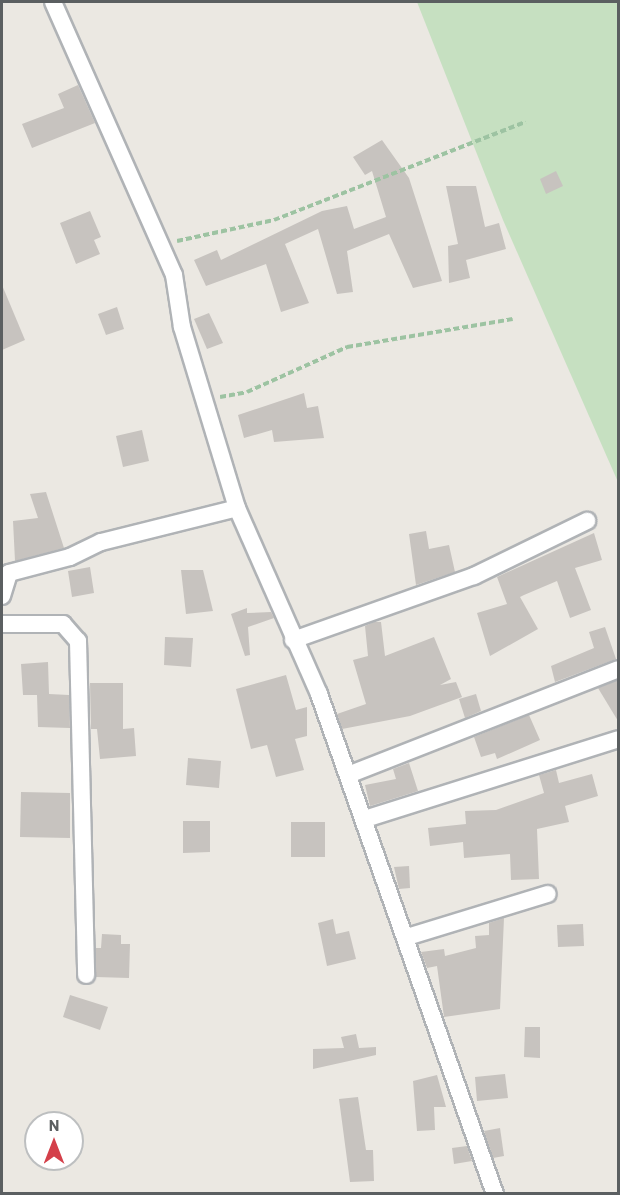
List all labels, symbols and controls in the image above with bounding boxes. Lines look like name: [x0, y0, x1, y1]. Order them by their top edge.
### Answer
north arrow: [24, 1111, 84, 1171]
text: N: [49, 1115, 59, 1134]

